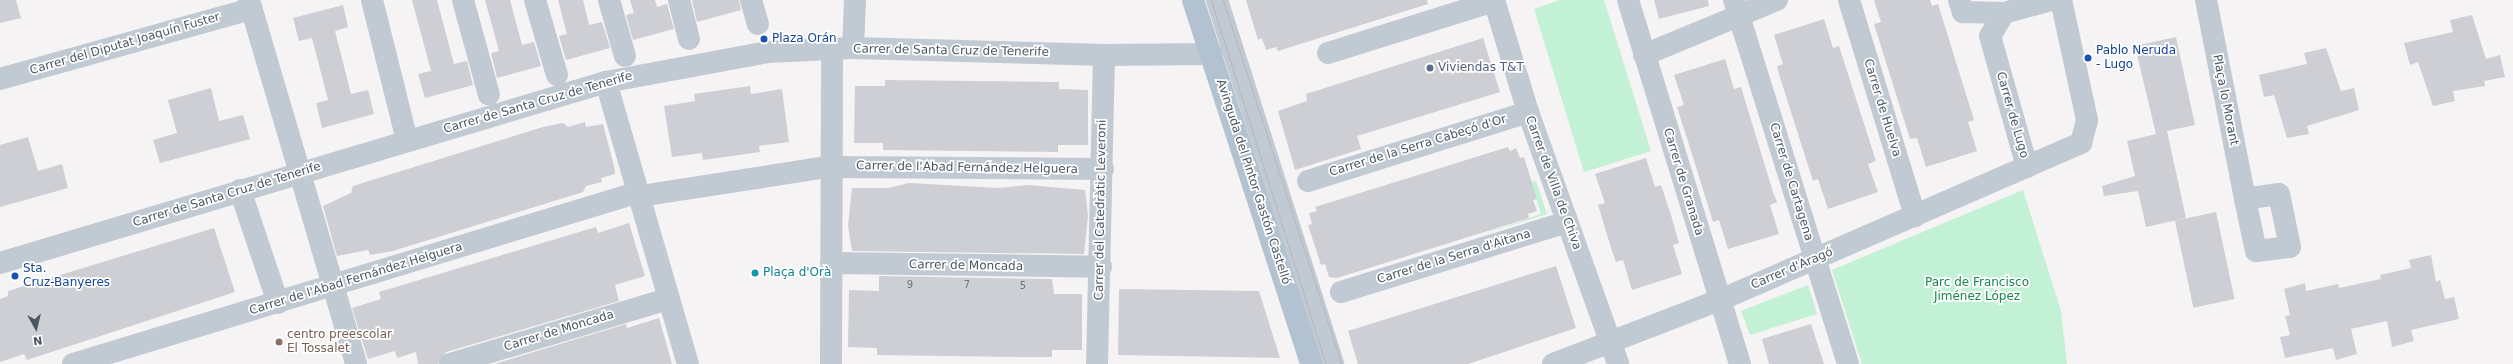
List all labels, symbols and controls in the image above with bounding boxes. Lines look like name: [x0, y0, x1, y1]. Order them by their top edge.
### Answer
street label: Carrer del Diputat Joaquín Fuster: [28, 10, 222, 78]
place label: Plaza Orán: [772, 32, 837, 46]
marker: Plaza Orán: [759, 34, 769, 44]
street label: Carrer de Santa Cruz de Tenerife: [853, 42, 1049, 60]
place label: Pablo Neruda - Lugo: [2096, 44, 2176, 72]
marker: Pablo Neruda - Lugo: [2083, 53, 2093, 63]
street label: Plaça lo Morant: [2209, 53, 2241, 147]
street label: Carrer de Huelva: [1860, 57, 1904, 159]
place label: Viviendas T&T: [1438, 61, 1524, 75]
marker: Viviendas T&T: [1425, 63, 1435, 73]
street label: Carrer de Santa Cruz de Tenerife: [442, 69, 634, 137]
street label: Carrer de Lugo: [1993, 70, 2031, 160]
street label: Avinguda del Pintor Gastón Castelló: [1213, 78, 1293, 286]
street label: Carrer de la Serra Cabeçó d'Or: [1328, 112, 1508, 180]
street label: Carrer de Villa de Chiva: [1522, 114, 1584, 252]
street label: Carrer del Catedràtic Leveroni: [1092, 119, 1110, 301]
street label: Carrer de Cartagena: [1766, 121, 1816, 243]
street label: Carrer de Granada: [1660, 127, 1706, 237]
street label: Carrer de Santa Cruz de Tenerife: [131, 159, 323, 231]
street label: Carrer de l'Abad Fernández Helguera: [856, 159, 1078, 177]
street label: Carrer de la Serra d'Aitana: [1375, 227, 1533, 287]
street label: Carrer de l'Abad Fernández Helguera: [248, 240, 464, 318]
street label: Carrer d'Aragó: [1749, 245, 1835, 293]
street label: Carrer de Moncada: [909, 258, 1023, 274]
place label: Sta. Cruz-Banyeres: [23, 262, 110, 290]
place label: Plaça d'Orà: [763, 266, 831, 280]
marker: Plaça d'Orà: [750, 268, 760, 278]
marker: Sta. Cruz-Banyeres: [10, 271, 20, 281]
park label: Parc de Francisco Jiménez López: [1925, 276, 2029, 304]
house number: 9: [907, 279, 913, 291]
house number: 7: [964, 279, 970, 291]
house number: 5: [1020, 280, 1026, 292]
street label: Carrer de Moncada: [502, 307, 616, 355]
north arrow: [16, 308, 56, 348]
place label: centro preescolar El Tossalet: [287, 328, 392, 356]
text: N: [32, 333, 43, 347]
marker: centro preescolar El Tossalet: [274, 337, 284, 347]

